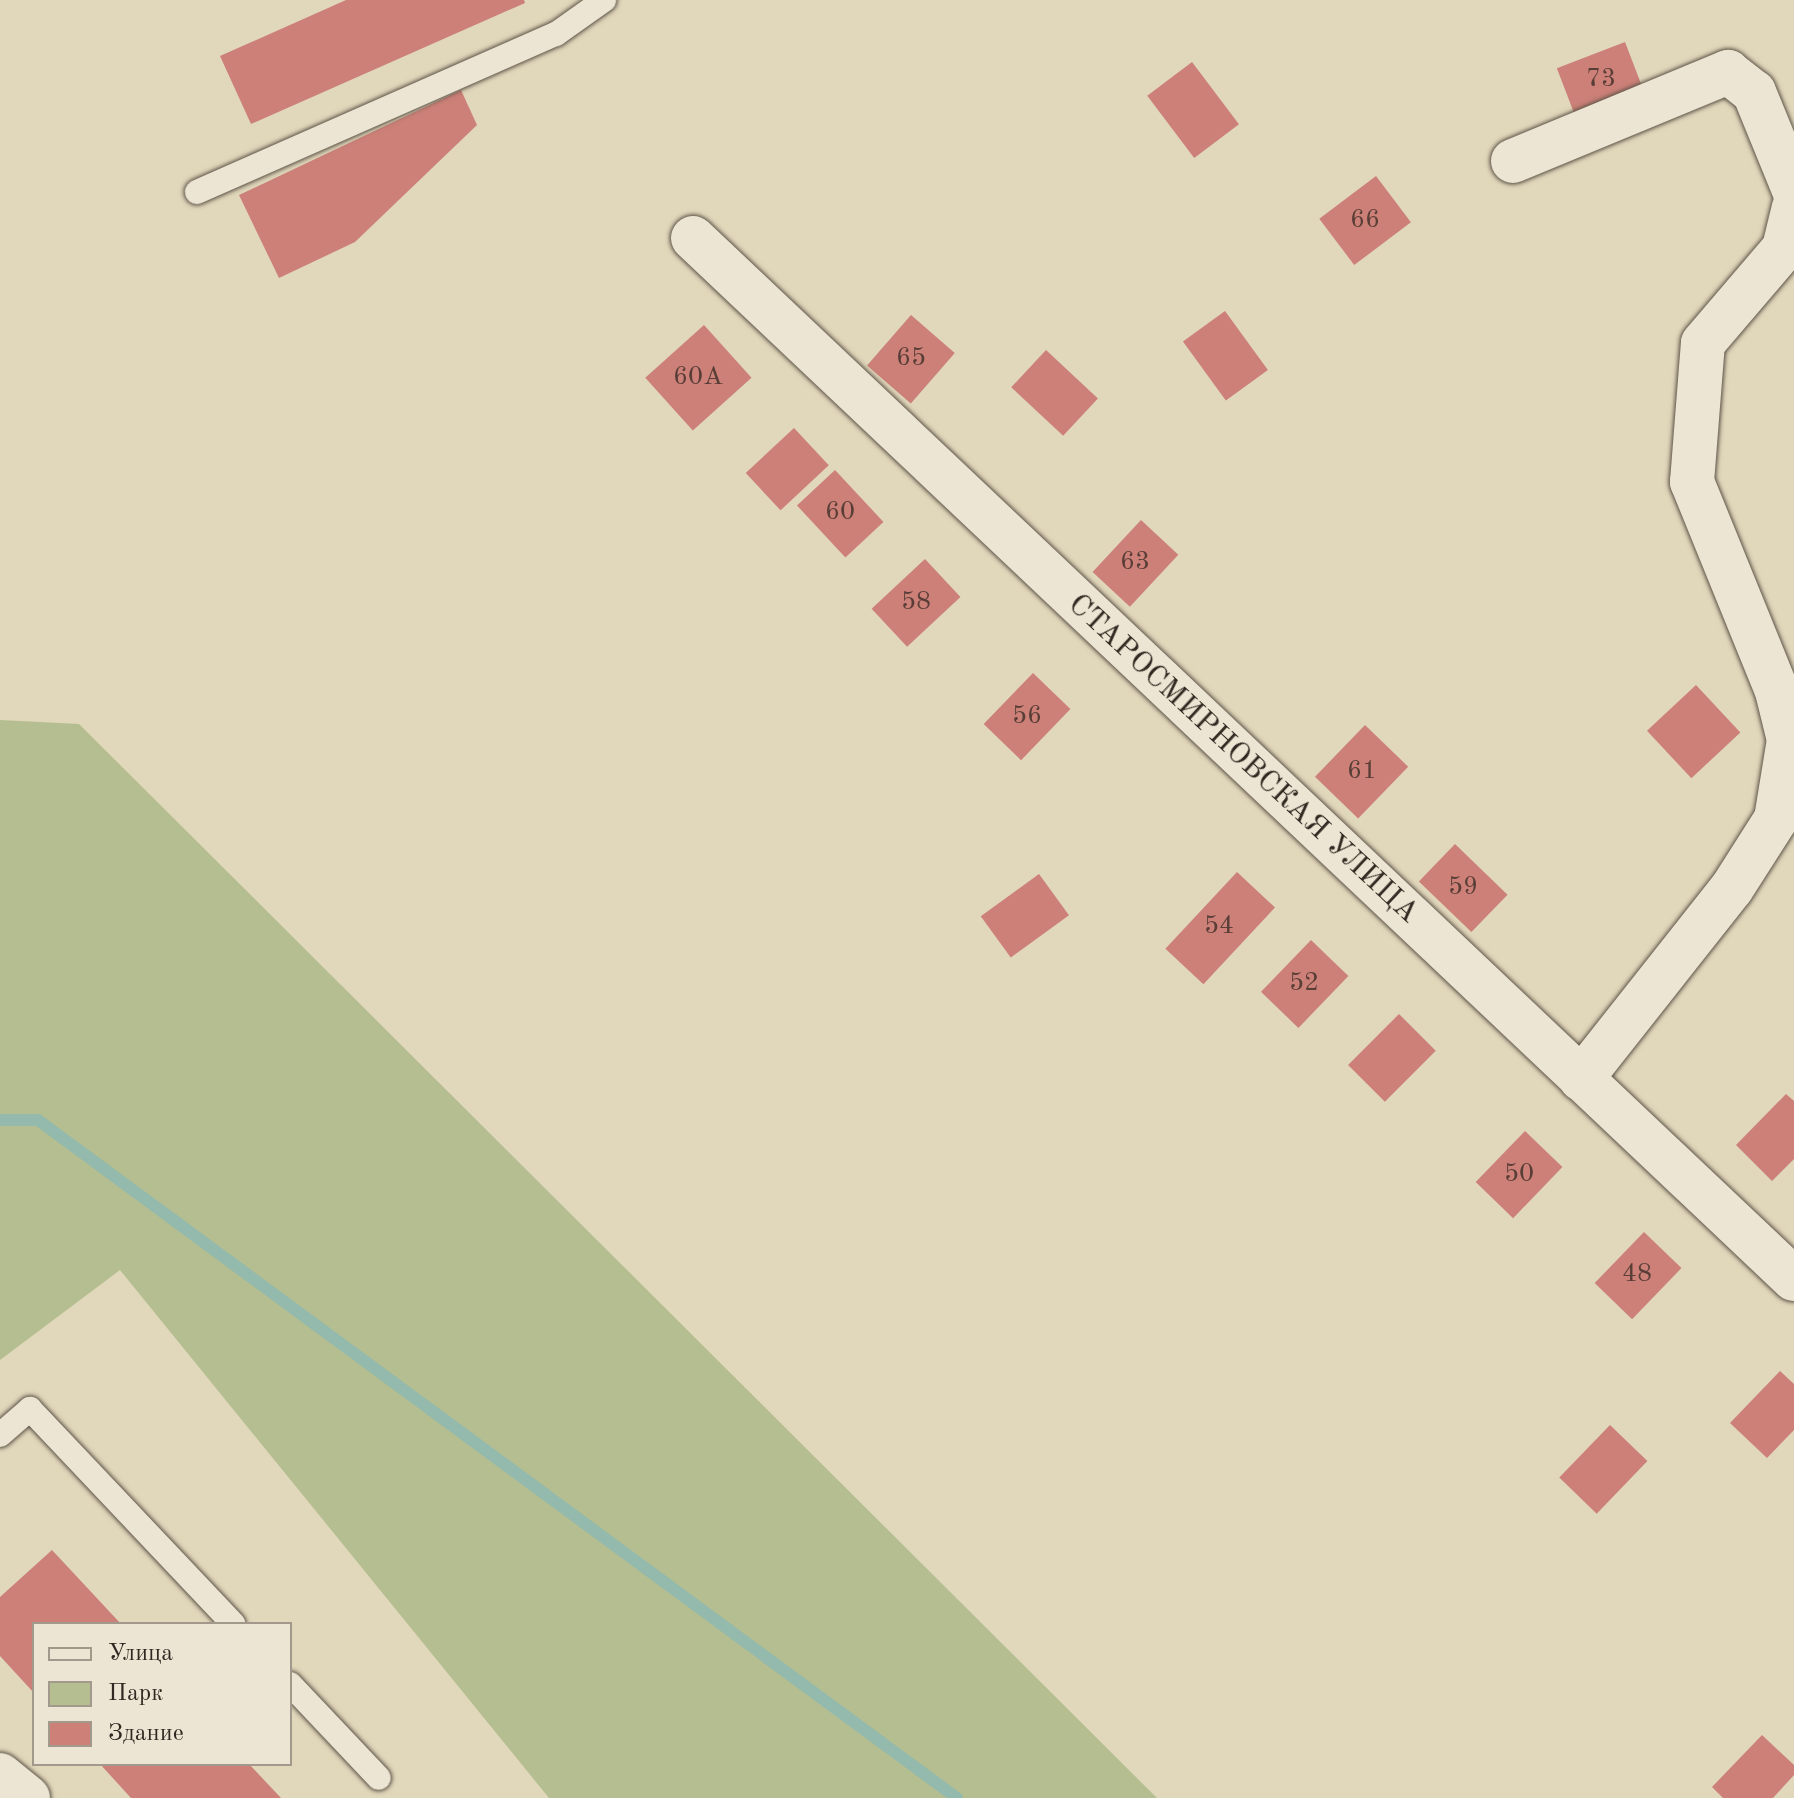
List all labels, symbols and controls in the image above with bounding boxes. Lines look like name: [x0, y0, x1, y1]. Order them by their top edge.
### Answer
house number: 73: [1586, 64, 1616, 96]
house number: 66: [1350, 205, 1380, 237]
house number: 65: [896, 343, 926, 375]
house number: 60А: [673, 362, 723, 394]
house number: 60: [825, 497, 855, 529]
house number: 63: [1120, 547, 1150, 579]
house number: 58: [901, 587, 931, 619]
street label: СТАРОСМИРНОВСКАЯ УЛИЦА: [1060, 587, 1426, 931]
house number: 56: [1012, 701, 1042, 733]
house number: 61: [1347, 756, 1377, 788]
house number: 59: [1448, 872, 1478, 904]
house number: 54: [1204, 911, 1234, 943]
house number: 52: [1289, 968, 1319, 1000]
house number: 50: [1504, 1159, 1534, 1191]
house number: 48: [1622, 1259, 1652, 1291]
legend: [32, 1622, 292, 1766]
text: Улица: [108, 1642, 173, 1666]
text: Парк: [108, 1682, 163, 1706]
text: Здание: [108, 1722, 184, 1746]

